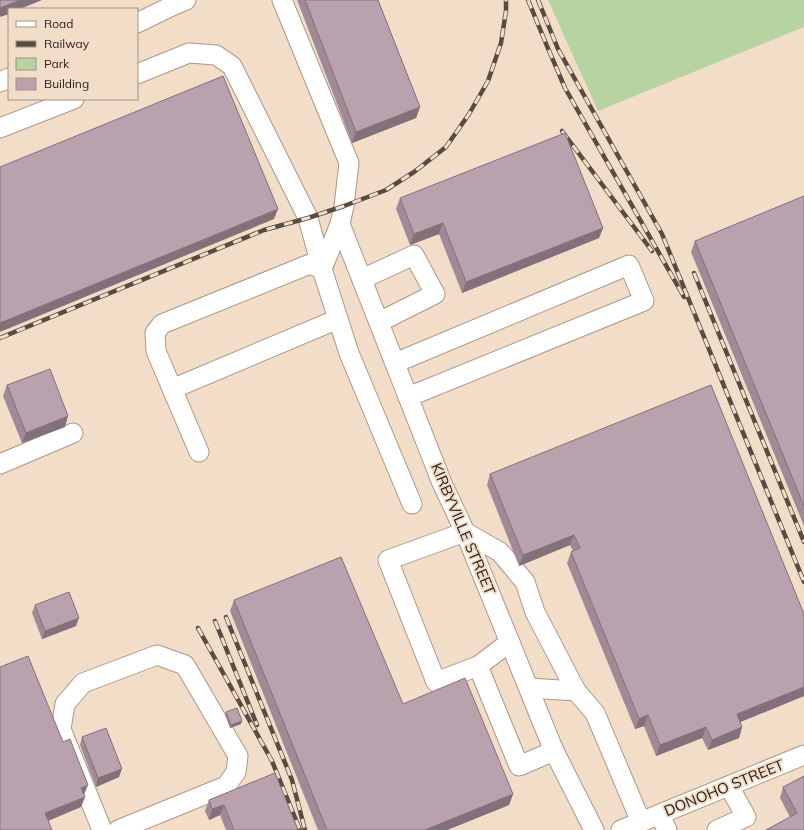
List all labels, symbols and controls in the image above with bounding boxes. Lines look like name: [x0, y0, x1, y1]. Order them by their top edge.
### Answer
legend: [8, 8, 138, 100]
text: Road: [44, 16, 73, 31]
text: Railway: [44, 36, 90, 51]
text: Park: [44, 56, 70, 71]
text: Building: [44, 76, 89, 91]
street label: KIRBYVILLE STREET: [427, 460, 500, 598]
street label: DONOHO STREET: [661, 755, 787, 820]

